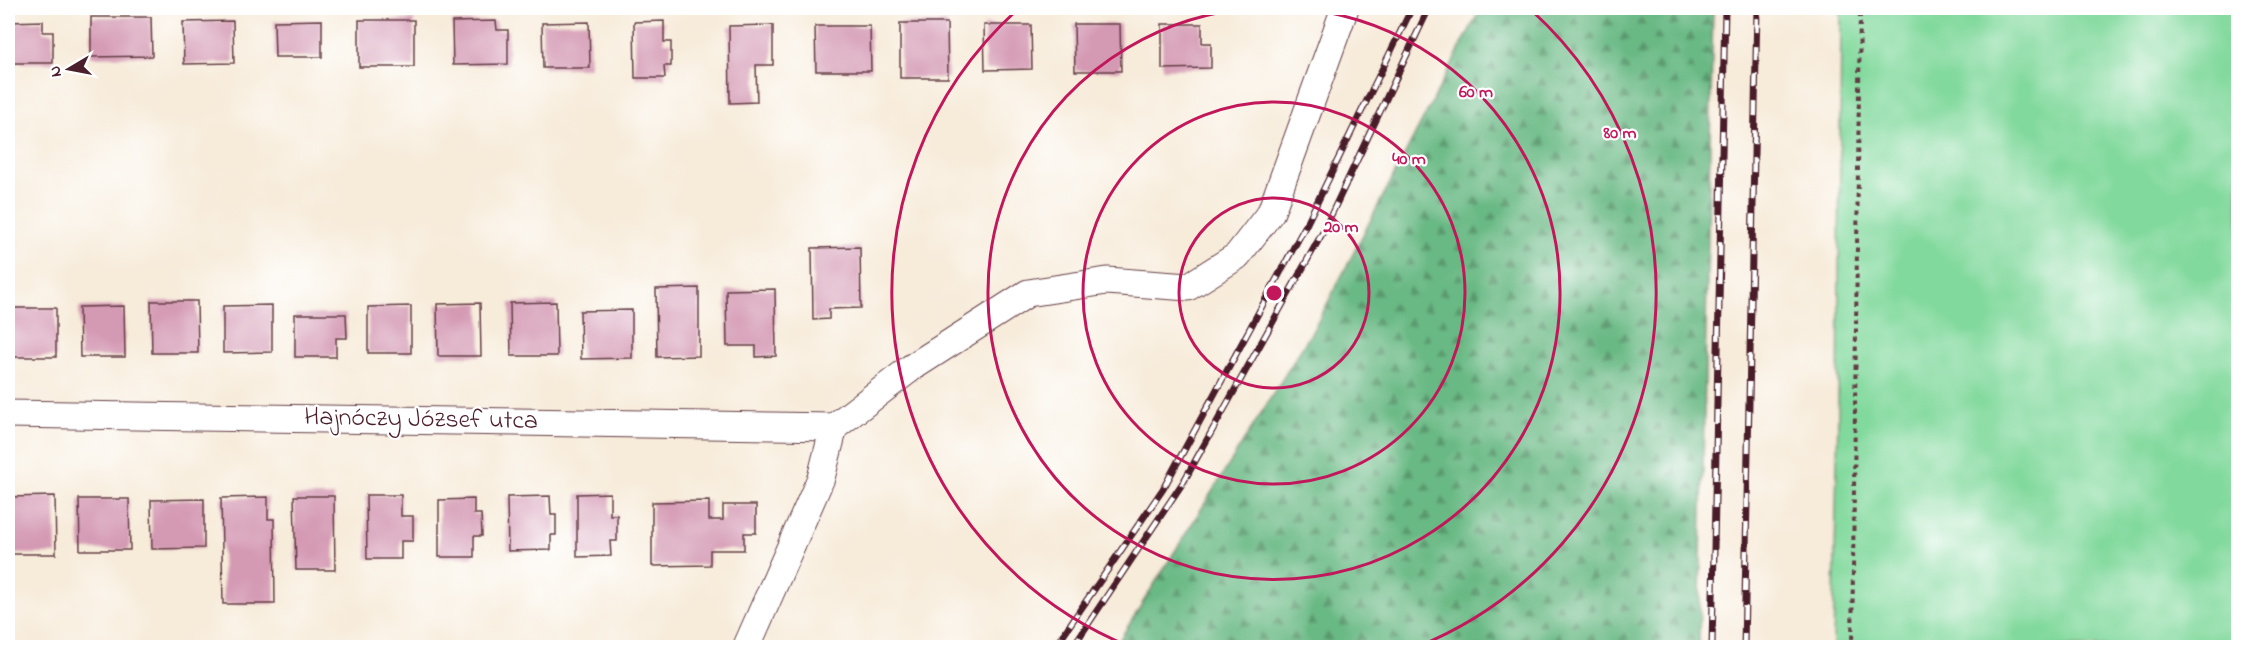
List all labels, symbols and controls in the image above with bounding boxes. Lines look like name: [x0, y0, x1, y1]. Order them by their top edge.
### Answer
north arrow: [39, 39, 99, 99]
text: N: [43, 64, 69, 79]
text: 60 m: [1459, 80, 1493, 106]
text: 80 m: [1603, 121, 1637, 147]
text: 40 m: [1392, 147, 1426, 173]
text: 20 m: [1322, 215, 1359, 241]
centre of rings: [1264, 283, 1284, 303]
street label: Hajnóczy József utca: [304, 399, 538, 441]

